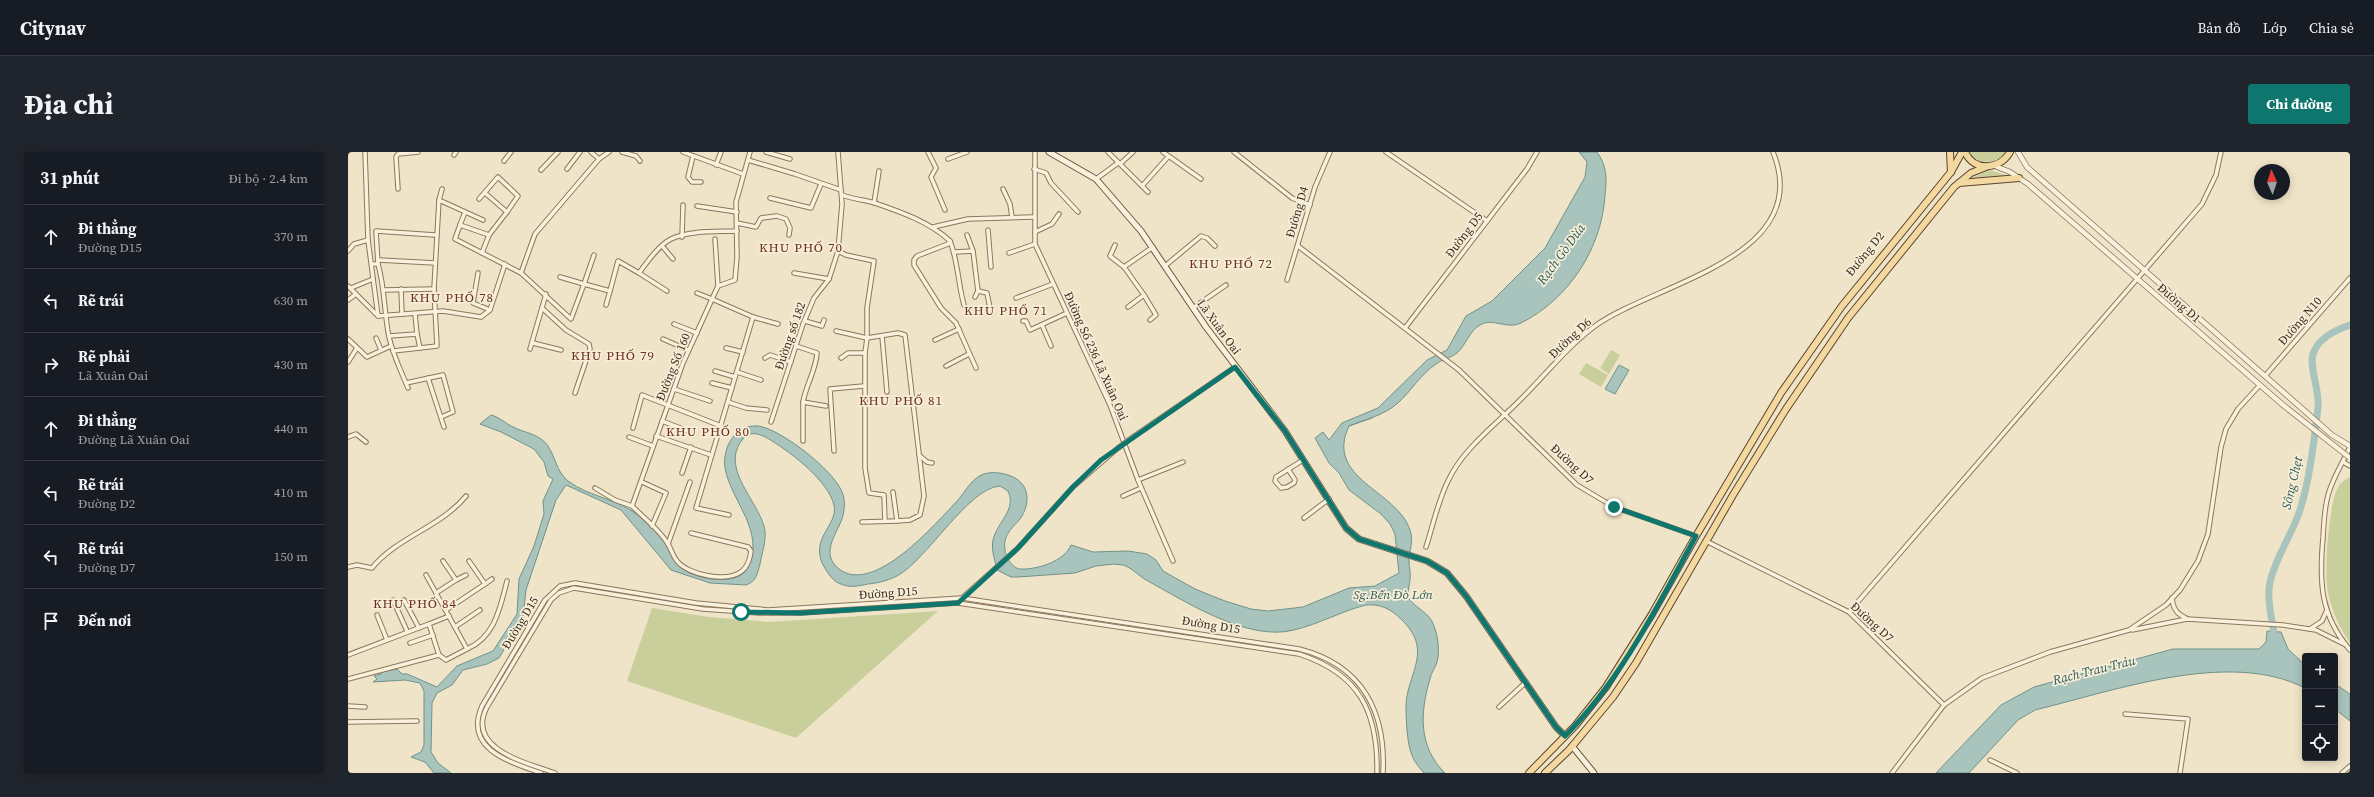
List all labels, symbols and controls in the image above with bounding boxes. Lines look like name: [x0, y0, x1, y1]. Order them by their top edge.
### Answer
text: Citynav: [20, 15, 86, 41]
text: Bản đồ: [2198, 18, 2241, 38]
text: Lớp: [2263, 18, 2287, 38]
text: Chia sẻ: [2309, 18, 2354, 38]
button: Chỉ đường: [2248, 84, 2350, 124]
text: Địa chỉ: [24, 85, 113, 123]
north arrow: [2254, 164, 2290, 200]
text: 31 phút: [40, 166, 99, 190]
text: Đi bộ · 2.4 km: [229, 170, 308, 187]
street label: Đường D4: [1282, 184, 1312, 240]
street label: Đường D5: [1442, 209, 1486, 261]
text: Đi thẳng: [78, 218, 136, 239]
water label: Rạch Gò Dừa: [1532, 220, 1589, 289]
icon: ahead: [40, 226, 62, 248]
text: 370 m: [274, 228, 308, 245]
street label: Đường D2: [1842, 228, 1888, 280]
text: Đường D15: [78, 239, 142, 256]
district label: KHU PHỐ 70: [759, 239, 843, 256]
district label: KHU PHỐ 72: [1189, 255, 1273, 272]
street label: Đường D1: [2154, 280, 2204, 326]
district label: KHU PHỐ 78: [410, 289, 494, 306]
street label: Đường Số 236 Lã Xuân Oai: [1060, 289, 1132, 423]
icon: left: [40, 290, 62, 312]
text: Rẽ trái: [78, 290, 124, 311]
text: 630 m: [274, 292, 308, 309]
street label: Đường N10: [2275, 293, 2325, 349]
street label: Lã Xuân Oai: [1194, 296, 1245, 358]
street label: Đường số 182: [771, 300, 809, 372]
district label: KHU PHỐ 71: [964, 302, 1048, 319]
street label: Đường D6: [1545, 314, 1595, 362]
street label: Đường Số 160: [652, 331, 694, 403]
text: Rẽ phải: [78, 346, 130, 367]
district label: KHU PHỐ 79: [571, 347, 655, 364]
icon: right: [40, 354, 62, 376]
text: 430 m: [274, 356, 308, 373]
text: Lã Xuân Oai: [78, 367, 148, 384]
district label: KHU PHỐ 81: [859, 392, 943, 409]
text: Đi thẳng: [78, 410, 136, 431]
icon: ahead: [40, 418, 62, 440]
text: 440 m: [274, 420, 308, 437]
district label: KHU PHỐ 80: [666, 423, 750, 440]
text: Đường Lã Xuân Oai: [78, 431, 190, 448]
street label: Đường D7: [1547, 440, 1597, 488]
water label: Sông Chẹt: [2278, 454, 2306, 511]
text: Rẽ trái: [78, 474, 124, 495]
icon: left: [40, 482, 62, 504]
text: 410 m: [274, 484, 308, 501]
text: Đường D2: [78, 495, 135, 512]
route end: [1605, 498, 1623, 516]
text: Rẽ trái: [78, 538, 124, 559]
icon: left: [40, 546, 62, 568]
text: 150 m: [274, 548, 308, 565]
text: Đường D7: [78, 559, 135, 576]
street label: Đường D15: [858, 583, 918, 603]
water label: Sg.Bến Đò Lớn: [1353, 586, 1434, 603]
street label: Đường D15: [498, 594, 542, 652]
district label: KHU PHỐ 84: [373, 595, 457, 612]
street label: Đường D7: [1847, 598, 1897, 646]
route start: [732, 603, 750, 621]
icon: arrive: [40, 610, 62, 632]
text: Đến nơi: [78, 610, 131, 631]
street label: Đường D15: [1181, 612, 1241, 638]
water label: Rạch Trau Trảu: [2050, 651, 2138, 689]
map controls: [2302, 653, 2338, 761]
button: +: [2302, 653, 2338, 689]
button: −: [2302, 689, 2338, 725]
button: locate: [2302, 725, 2338, 761]

